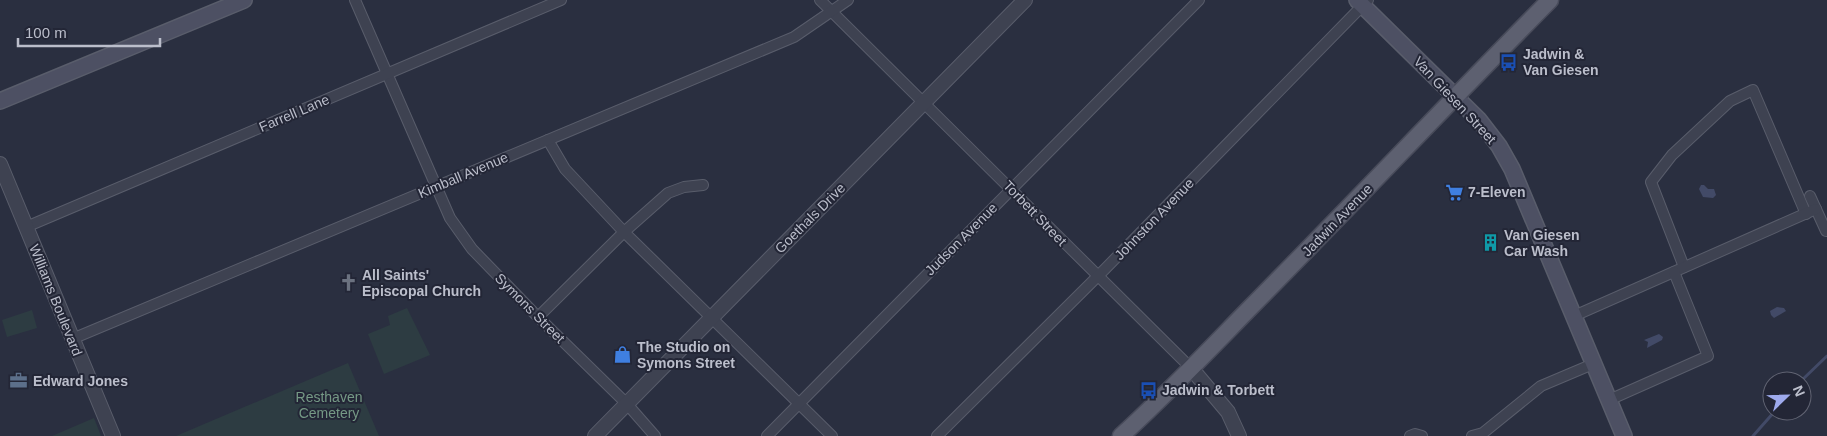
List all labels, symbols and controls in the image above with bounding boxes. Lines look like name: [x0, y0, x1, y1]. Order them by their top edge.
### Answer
scale bar: [18, 15, 160, 47]
text: 100 m: [25, 24, 67, 41]
place label: Jadwin & Van Giesen: [1523, 46, 1598, 78]
bus stop icon: Jadwin & Van Giesen: [1499, 52, 1519, 72]
street label: Van Giesen Street: [1410, 53, 1500, 147]
street label: Farrell Lane: [256, 91, 332, 135]
street label: Kimball Avenue: [416, 149, 511, 201]
street label: Johnston Avenue: [1111, 175, 1197, 263]
street label: Torbett Street: [1000, 177, 1070, 249]
street label: Goethals Drive: [772, 179, 849, 256]
street label: Jadwin Avenue: [1299, 181, 1376, 259]
supermarket icon: 7-Eleven: [1444, 182, 1464, 202]
place label: 7-Eleven: [1468, 184, 1526, 200]
street label: Judson Avenue: [922, 199, 1001, 278]
place label: Van Giesen Car Wash: [1504, 227, 1579, 259]
building icon: Van Giesen Car Wash: [1480, 233, 1500, 253]
street label: Williams Boulevard: [26, 242, 86, 358]
place label: All Saints' Episcopal Church: [362, 267, 481, 299]
street label: Symons Street: [492, 270, 568, 346]
church icon: All Saints' Episcopal Church: [338, 273, 358, 293]
place label: The Studio on Symons Street: [637, 339, 735, 371]
shop icon: The Studio on Symons Street: [613, 345, 633, 365]
office icon: Edward Jones: [9, 371, 29, 391]
north arrow: [1762, 371, 1812, 421]
place label: Edward Jones: [33, 373, 128, 389]
bus stop icon: Jadwin & Torbett: [1138, 380, 1158, 400]
place label: Jadwin & Torbett: [1162, 382, 1275, 398]
text: N: [1790, 383, 1808, 399]
park label: Resthaven Cemetery: [296, 389, 362, 421]

